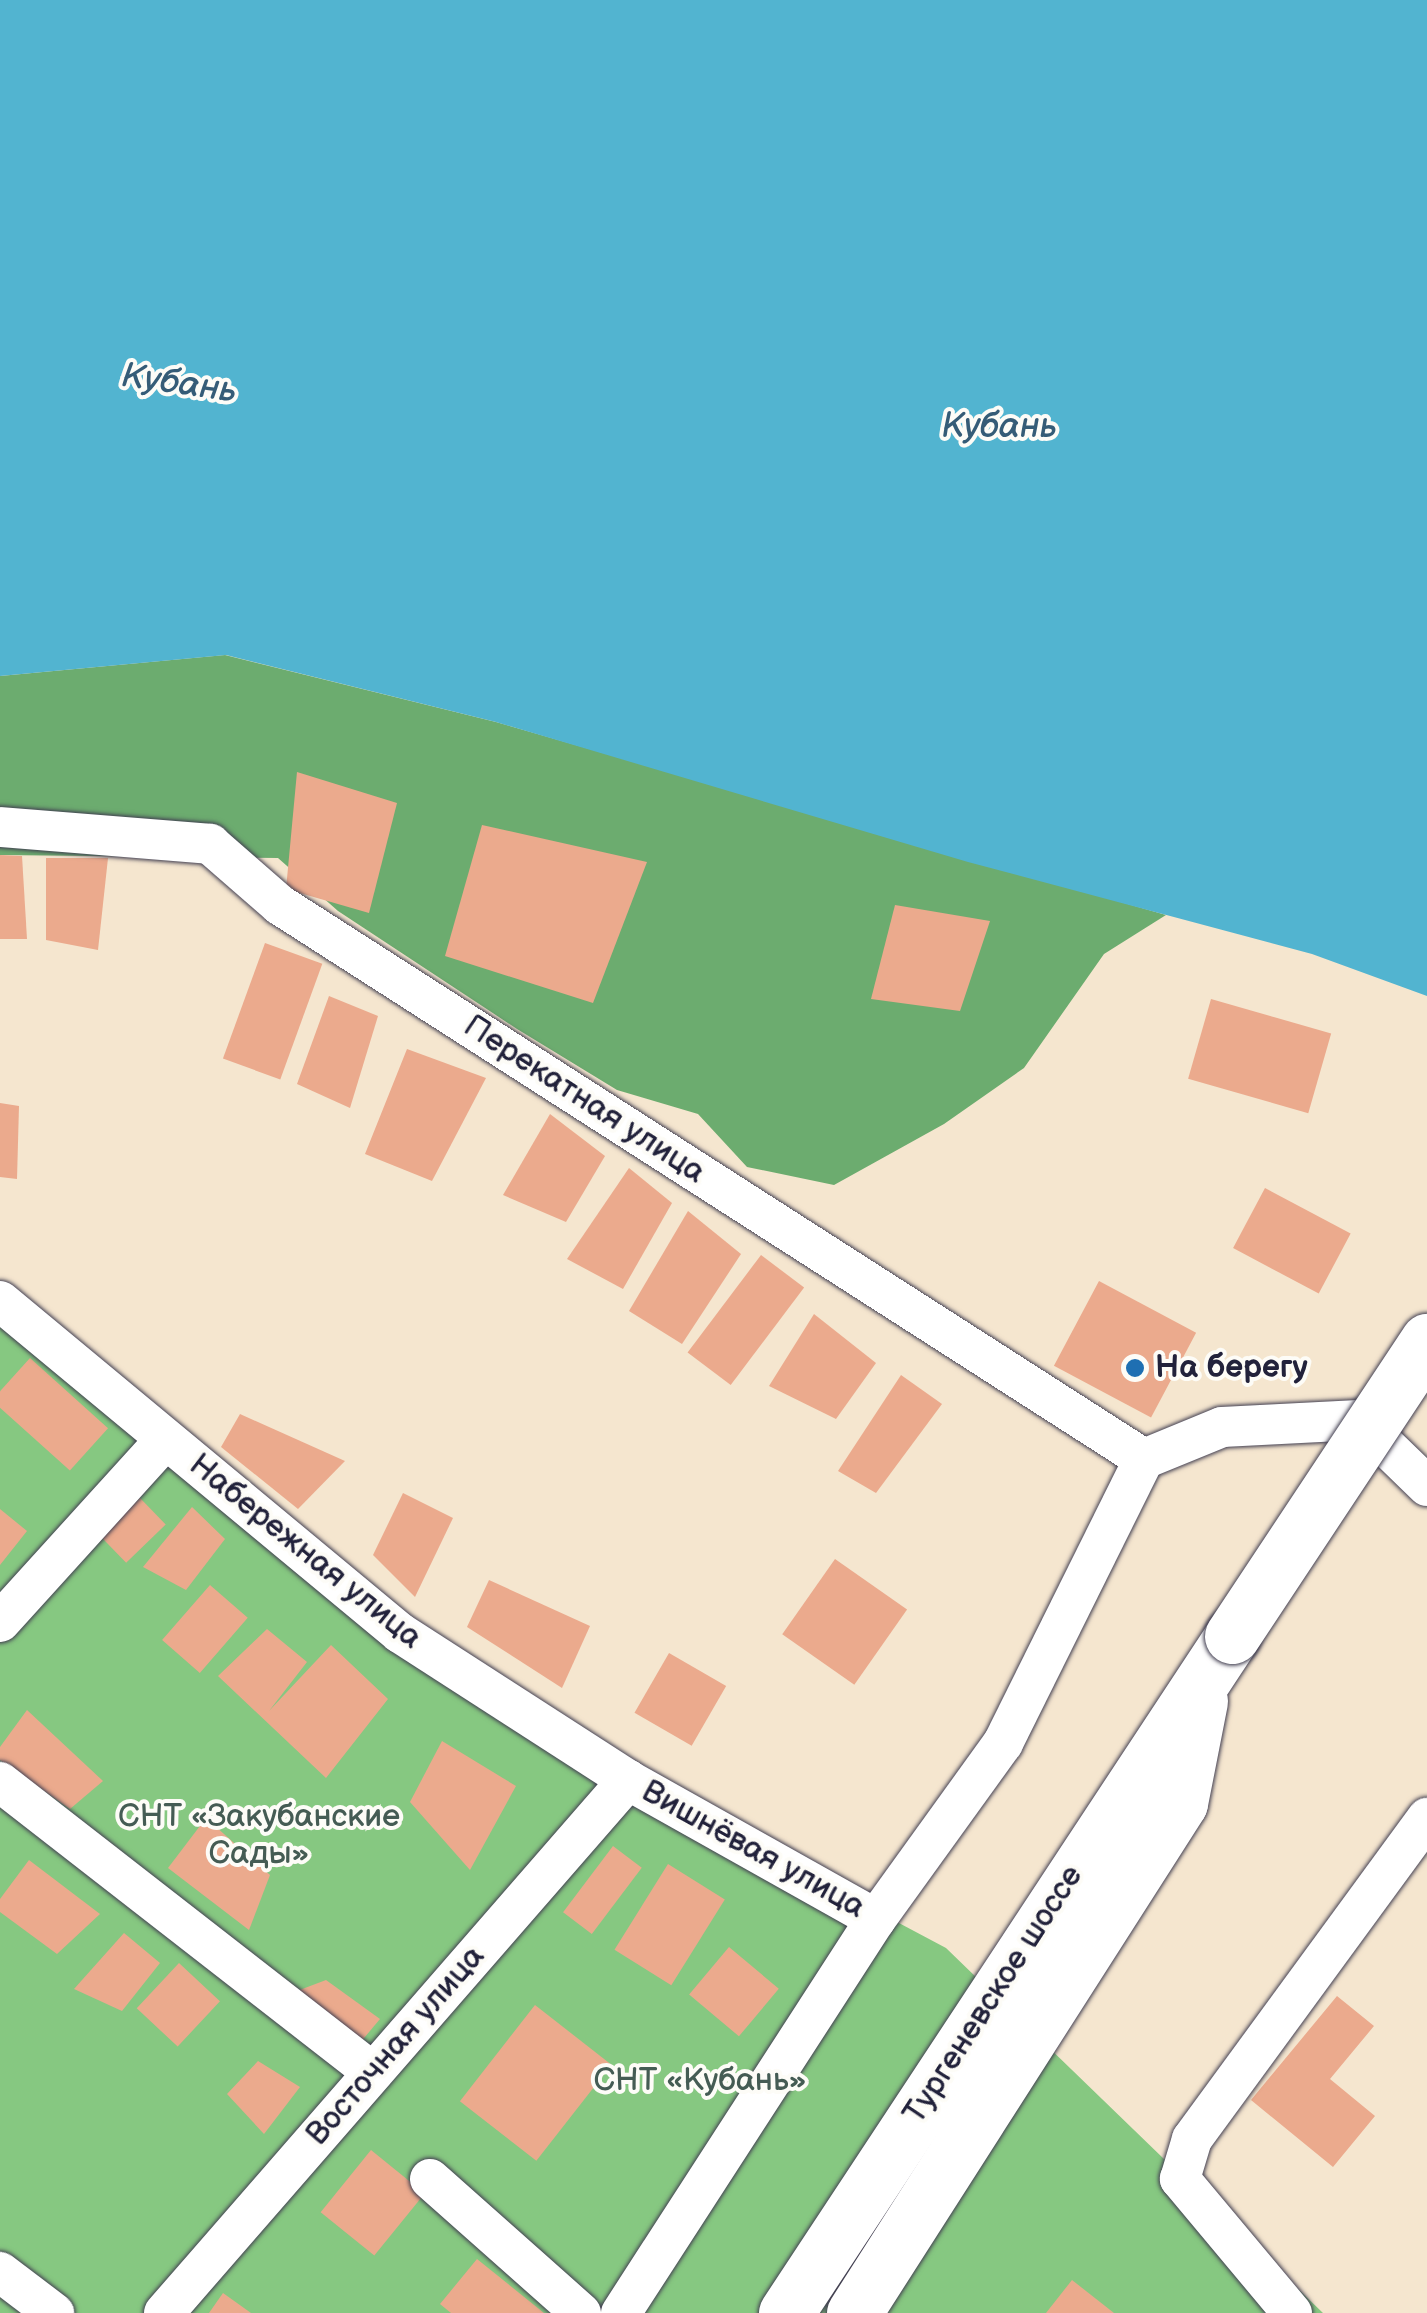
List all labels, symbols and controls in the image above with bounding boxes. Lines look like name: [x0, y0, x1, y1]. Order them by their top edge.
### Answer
water label: Кубань: [119, 355, 239, 413]
water label: Кубань: [941, 406, 1057, 448]
street label: Перекатная улица: [456, 1008, 712, 1192]
place label: На берегу: [1155, 1349, 1308, 1387]
marker: На берегу: [1124, 1357, 1146, 1379]
street label: Набережная улица: [181, 1446, 429, 1658]
street label: Вишнёвая улица: [635, 1773, 871, 1927]
park label: СНТ «Закубанские Сады»: [118, 1799, 400, 1874]
street label: Тургеневское шоссе: [896, 1859, 1092, 2131]
street label: Восточная улица: [299, 1938, 493, 2154]
park label: СНТ «Кубань»: [593, 2062, 807, 2100]

